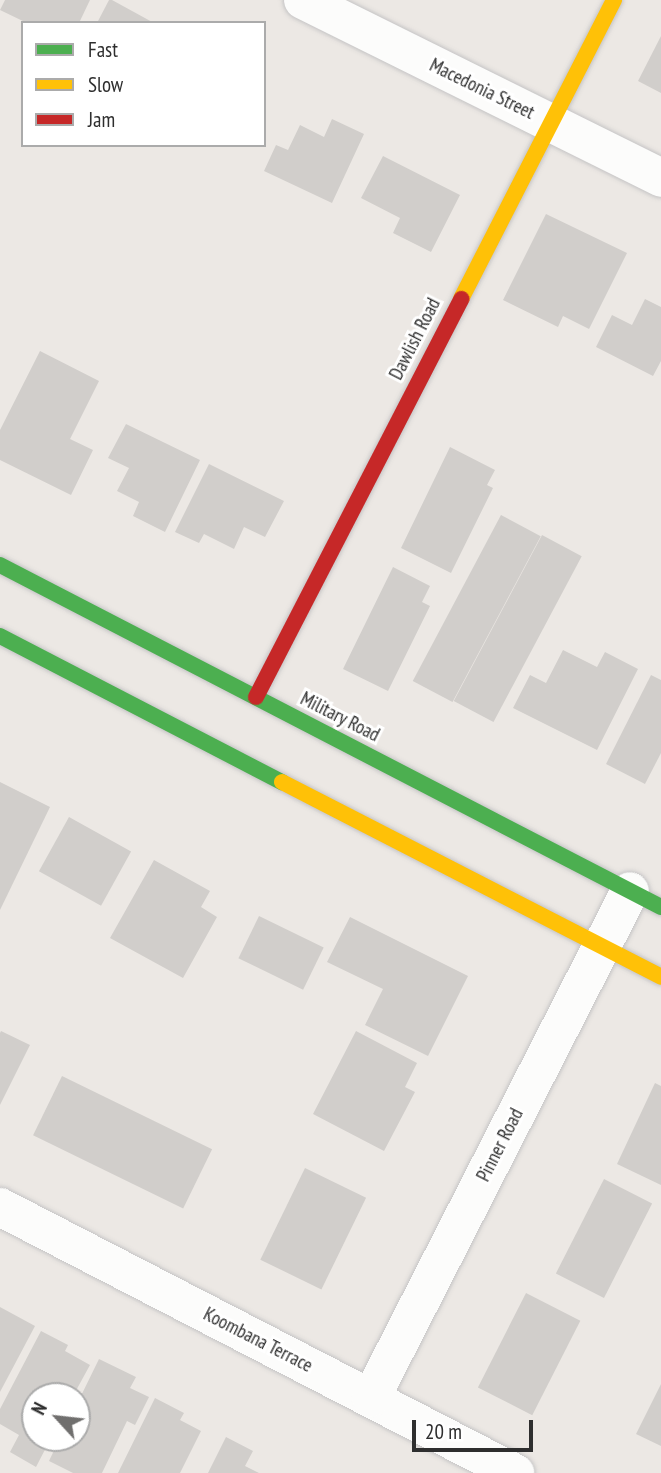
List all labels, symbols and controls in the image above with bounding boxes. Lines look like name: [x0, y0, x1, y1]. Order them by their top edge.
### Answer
legend: [21, 21, 266, 147]
text: Fast: [88, 36, 118, 63]
street label: Macedonia Street: [426, 54, 538, 124]
text: Slow: [88, 71, 123, 98]
text: Jam: [88, 106, 115, 133]
street label: Dawlish Road: [385, 294, 445, 384]
street label: Military Road: [296, 687, 384, 747]
street label: Pinner Road: [472, 1105, 528, 1185]
street label: Koombana Terrace: [199, 1303, 317, 1377]
north arrow: [21, 1382, 91, 1452]
text: N: [26, 1398, 52, 1418]
scale bar: [416, 1406, 537, 1450]
text: 20 m: [425, 1418, 462, 1445]

